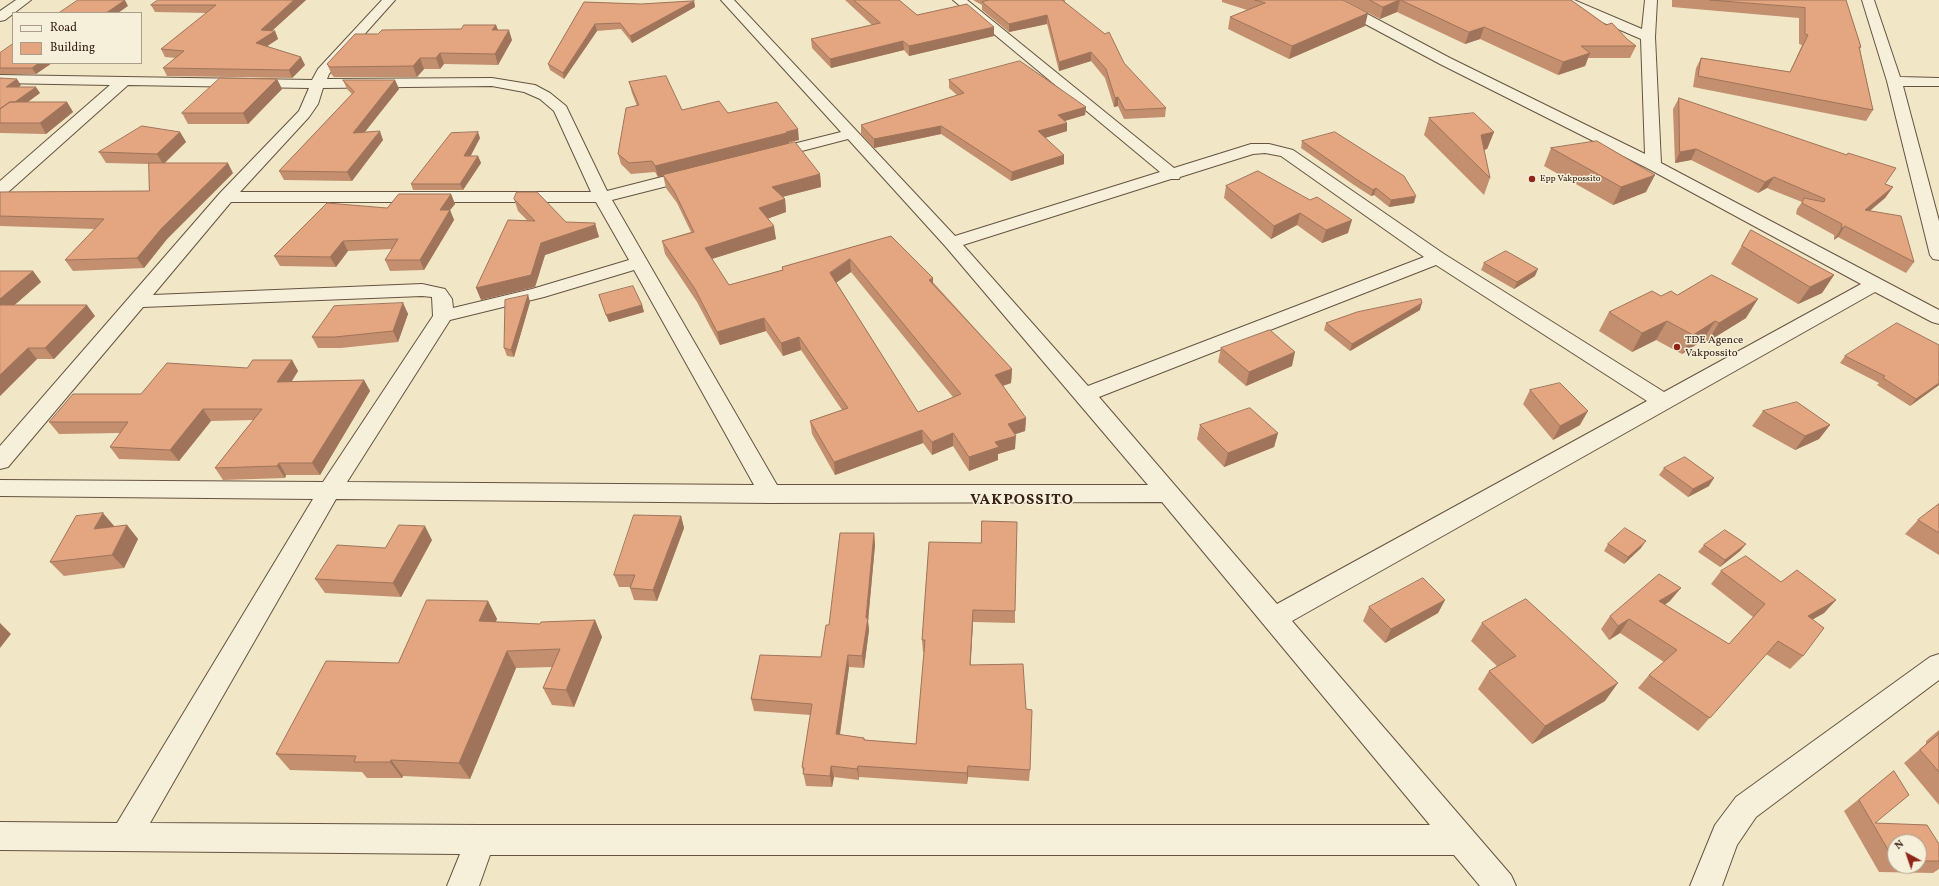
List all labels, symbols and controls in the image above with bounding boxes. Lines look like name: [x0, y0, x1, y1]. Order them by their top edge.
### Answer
legend: [12, 12, 142, 64]
text: Road: [50, 20, 77, 36]
text: Building: [50, 40, 95, 56]
marker: Epp Vakpossito: [1527, 174, 1537, 184]
place label: Epp Vakpossito: [1540, 174, 1600, 184]
place label: TDE Agence Vakpossito: [1685, 334, 1743, 360]
marker: TDE Agence Vakpossito: [1672, 342, 1682, 352]
district label: VAKPOSSITO: [970, 492, 1074, 510]
north arrow: [1887, 834, 1927, 874]
text: N: [1892, 837, 1907, 854]

